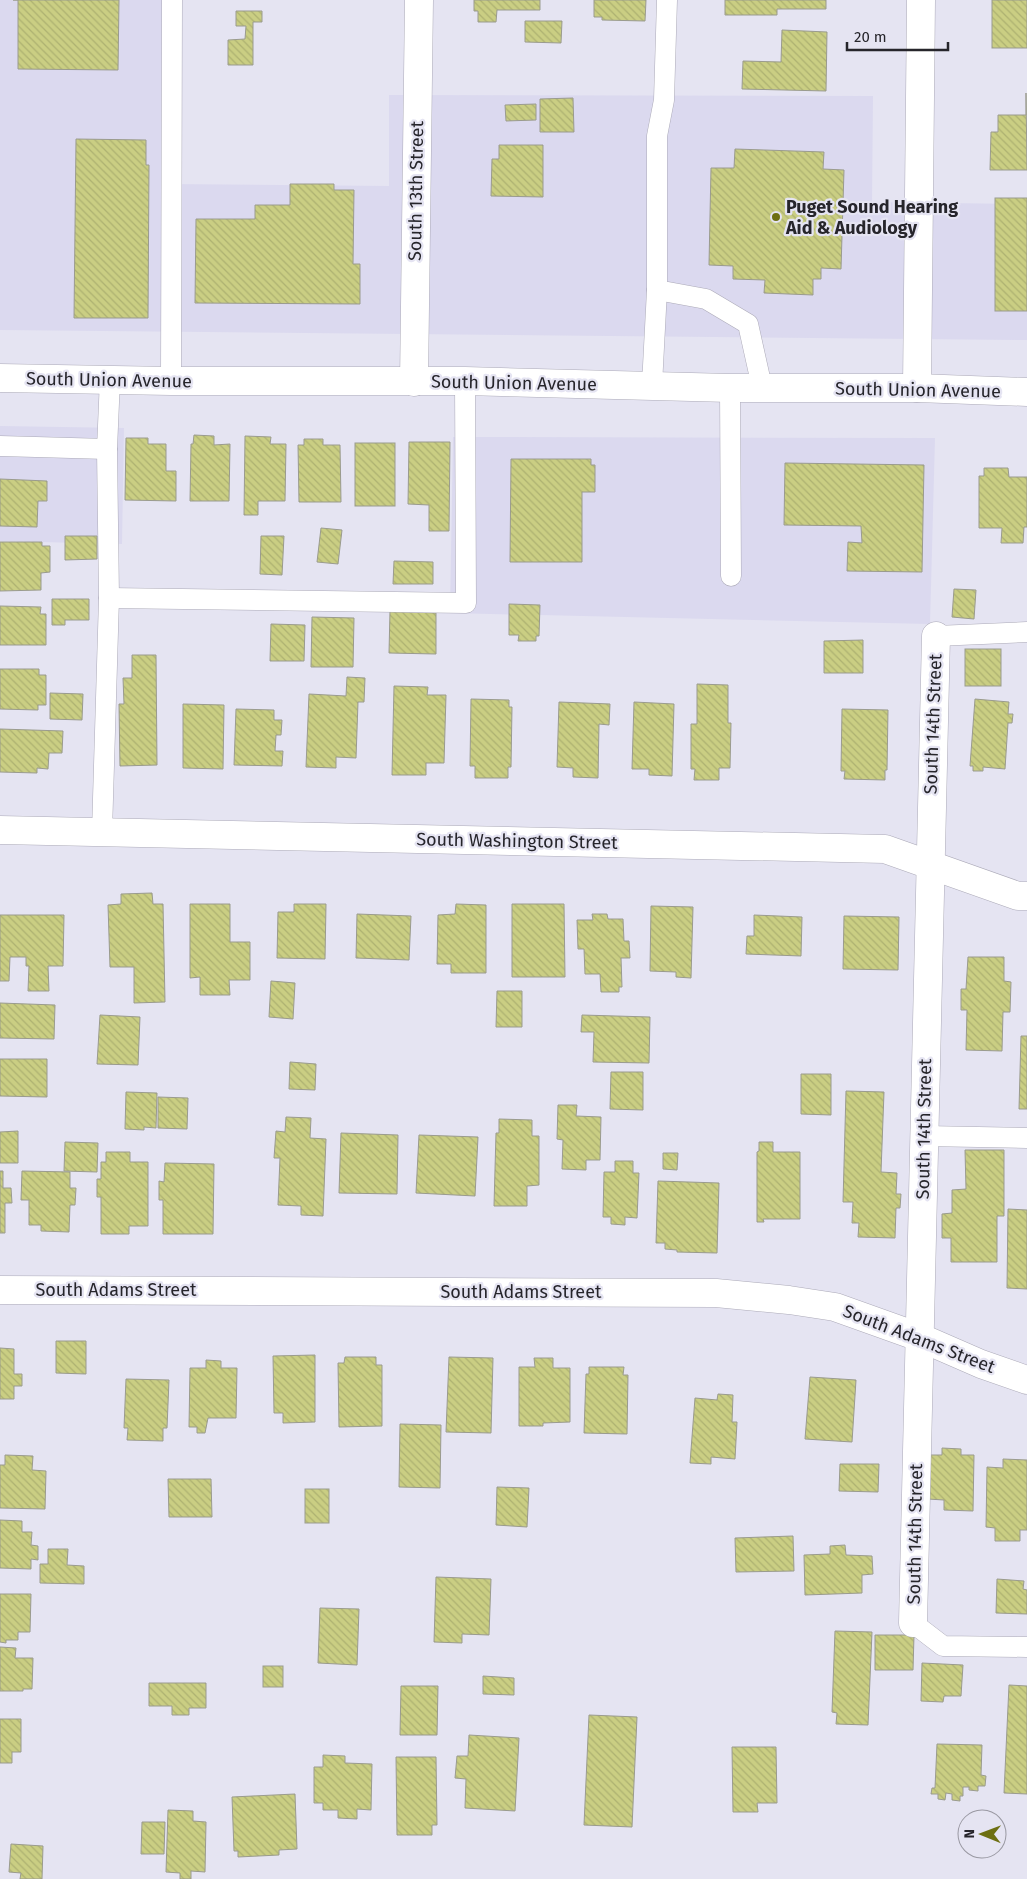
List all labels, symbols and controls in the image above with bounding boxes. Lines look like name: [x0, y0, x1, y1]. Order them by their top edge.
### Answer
scale bar: [847, 20, 948, 52]
text: 20 m: [854, 28, 887, 46]
street label: South 13th Street: [404, 120, 428, 261]
place label: Puget Sound Hearing Aid & Audiology: [785, 196, 958, 239]
marker: Puget Sound Hearing Aid & Audiology: [770, 211, 782, 223]
street label: South Union Avenue: [26, 368, 192, 392]
street label: South Union Avenue: [431, 371, 597, 395]
street label: South Union Avenue: [835, 378, 1001, 402]
street label: South 14th Street: [920, 653, 946, 795]
street label: South Washington Street: [416, 828, 618, 854]
street label: South 14th Street: [912, 1058, 936, 1200]
street label: South Adams Street: [36, 1279, 197, 1301]
street label: South Adams Street: [441, 1281, 602, 1303]
street label: South Adams Street: [840, 1300, 999, 1378]
street label: South 14th Street: [903, 1463, 927, 1605]
north arrow: [957, 1809, 1007, 1859]
text: N: [961, 1829, 978, 1839]

